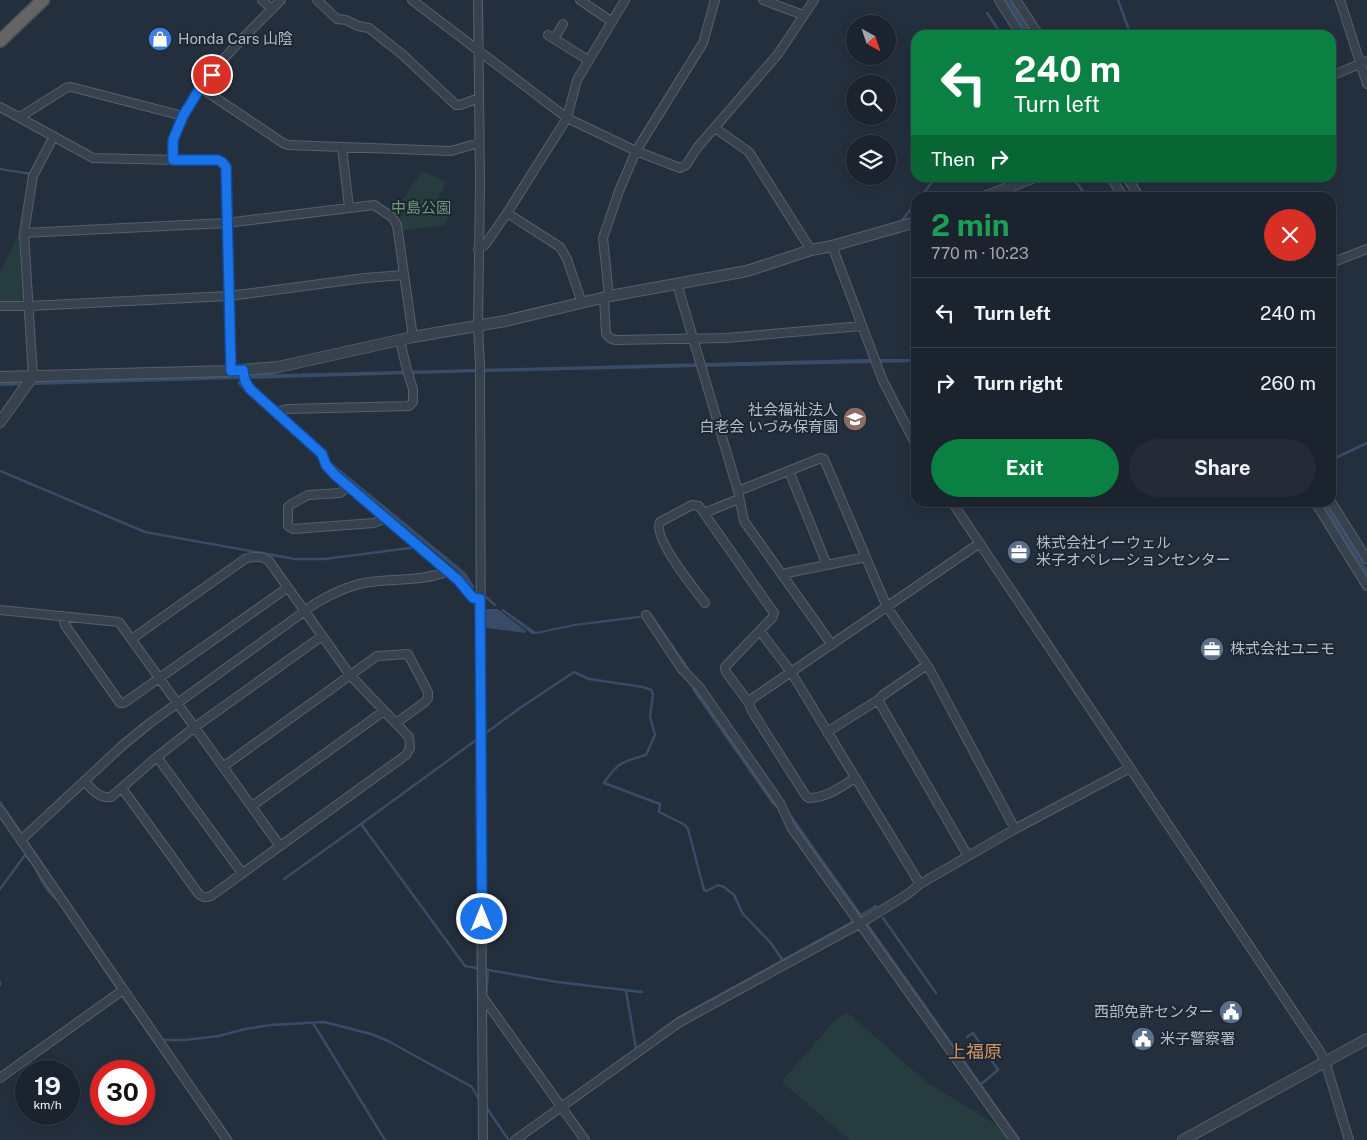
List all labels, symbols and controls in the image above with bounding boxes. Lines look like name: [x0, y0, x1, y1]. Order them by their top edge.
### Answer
north arrow: [846, 15, 896, 65]
map controls: [846, 15, 896, 185]
shop icon: Honda Cars 山陰: [147, 26, 173, 52]
place label: Honda Cars 山陰: [178, 30, 293, 47]
text: 240 m: [1014, 49, 1121, 90]
icon: left: [931, 50, 996, 115]
pin: [191, 54, 233, 96]
icon: arrive: [198, 61, 226, 89]
button: search: [846, 75, 896, 125]
text: Turn left: [1014, 91, 1100, 117]
button: layers: [846, 135, 896, 185]
icon: right: [985, 145, 1013, 173]
text: Then: [931, 148, 975, 170]
park label: 中島公園: [391, 199, 451, 216]
text: 2 min: [931, 207, 1010, 243]
button: close: [1264, 209, 1316, 261]
text: 770 m · 10:23: [931, 244, 1029, 263]
icon: left: [931, 299, 959, 327]
text: Turn left: [974, 302, 1051, 324]
text: 240 m: [1260, 302, 1316, 324]
icon: right: [931, 369, 959, 397]
text: Turn right: [974, 372, 1063, 394]
text: 260 m: [1260, 372, 1316, 394]
place label: 社会福祉法人 白老会 いづみ保育園: [699, 401, 838, 435]
school or university icon: 社会福祉法人 白老会 いづみ保育園: [842, 406, 868, 432]
button: Exit: [931, 439, 1119, 497]
button: Share: [1129, 439, 1316, 497]
place label: 株式会社イーウェル 米子オペレーションセンター: [1036, 534, 1231, 568]
office icon: 株式会社イーウェル 米子オペレーションセンター: [1006, 539, 1032, 565]
office icon: 株式会社ユニモ: [1199, 636, 1225, 662]
place label: 株式会社ユニモ: [1230, 640, 1335, 657]
position arrow: [455, 892, 507, 944]
public building icon: 西部免許センター: [1218, 999, 1244, 1025]
place label: 西部免許センター: [1094, 1003, 1214, 1020]
public building icon: 米子警察署: [1130, 1026, 1156, 1052]
place label: 米子警察署: [1160, 1030, 1235, 1047]
district label: 上福原: [948, 1041, 1002, 1062]
speed limit sign: 30: [90, 1060, 155, 1125]
text: 19: [34, 1071, 61, 1101]
text: km/h: [33, 1098, 62, 1112]

